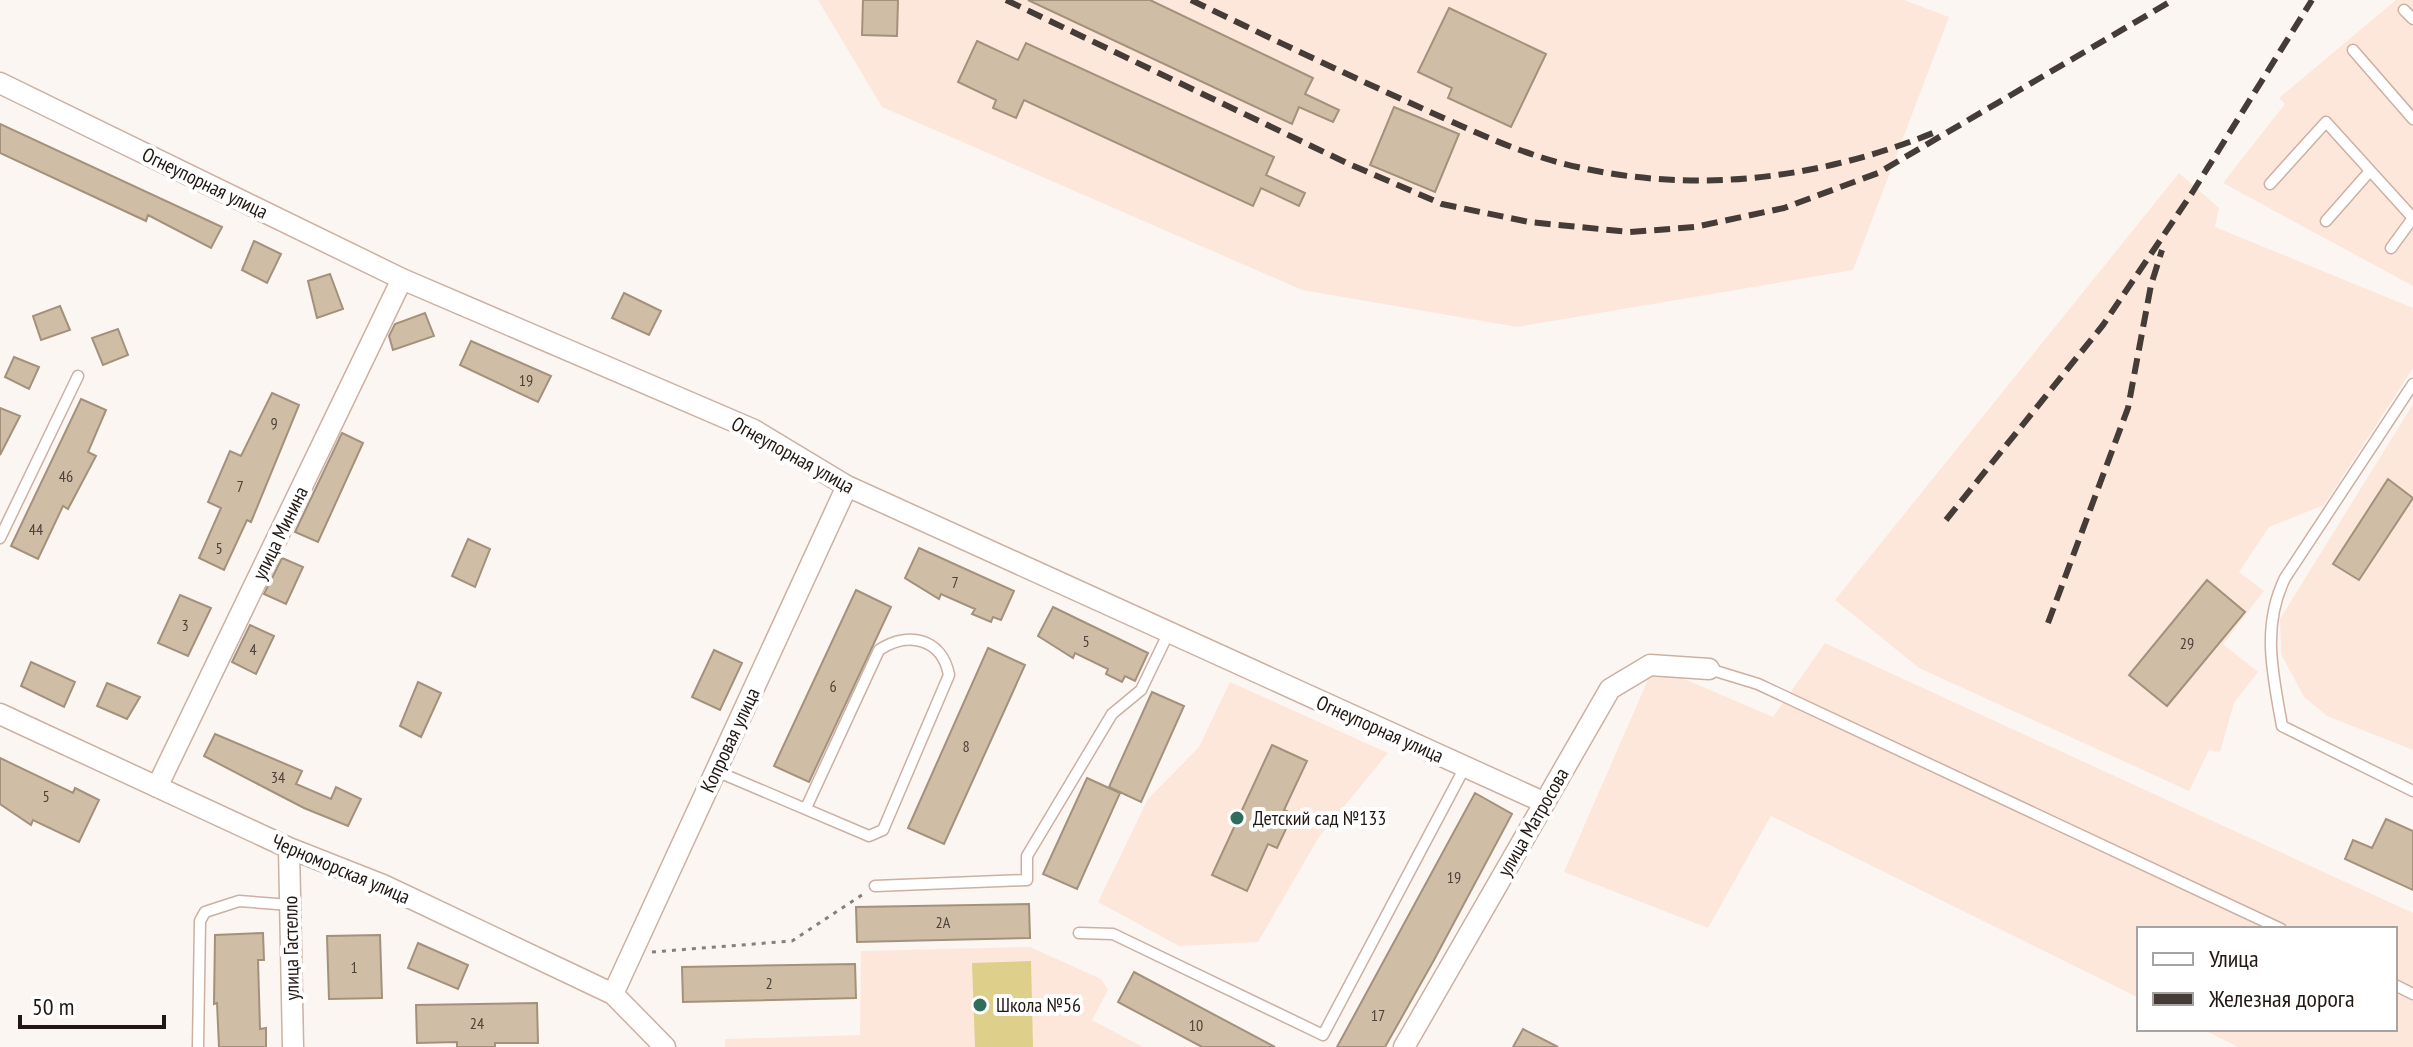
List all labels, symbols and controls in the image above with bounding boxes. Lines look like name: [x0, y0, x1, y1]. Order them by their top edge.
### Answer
street label: Огнеупорная улица: [138, 141, 272, 225]
house number: 19: [519, 370, 533, 390]
street label: Огнеупорная улица: [727, 411, 859, 499]
house number: 9: [270, 413, 278, 433]
house number: 46: [59, 466, 73, 486]
house number: 7: [236, 476, 244, 496]
street label: улица Минина: [246, 482, 314, 584]
house number: 44: [29, 519, 43, 539]
house number: 5: [215, 538, 223, 558]
house number: 7: [951, 572, 959, 592]
house number: 3: [181, 615, 189, 635]
house number: 5: [1082, 631, 1090, 651]
house number: 29: [2180, 633, 2194, 653]
house number: 4: [249, 639, 257, 659]
house number: 6: [829, 676, 837, 696]
street label: Копровая улица: [694, 684, 766, 796]
street label: Огнеупорная улица: [1312, 689, 1448, 769]
house number: 8: [962, 736, 970, 756]
street label: улица Матросова: [1491, 763, 1575, 881]
house number: 34: [271, 767, 285, 787]
house number: 5: [42, 786, 50, 806]
place label: Детский сад №133: [1253, 805, 1386, 831]
marker: Детский сад №133: [1228, 809, 1246, 827]
street label: Черноморская улица: [268, 828, 414, 910]
house number: 19: [1447, 867, 1461, 887]
street label: улица Гастелло: [277, 896, 305, 1000]
house number: 2А: [936, 912, 951, 932]
legend: [2137, 927, 2397, 1031]
text: Улица: [2209, 943, 2259, 974]
house number: 1: [350, 957, 358, 977]
house number: 2: [765, 973, 773, 993]
scale bar: [20, 979, 164, 1029]
text: Железная дорога: [2208, 983, 2355, 1014]
text: 50 m: [32, 991, 74, 1022]
place label: Школа №56: [996, 992, 1081, 1018]
marker: Школа №56: [971, 996, 989, 1014]
house number: 17: [1371, 1005, 1385, 1025]
house number: 24: [470, 1013, 484, 1033]
house number: 10: [1189, 1015, 1203, 1035]

